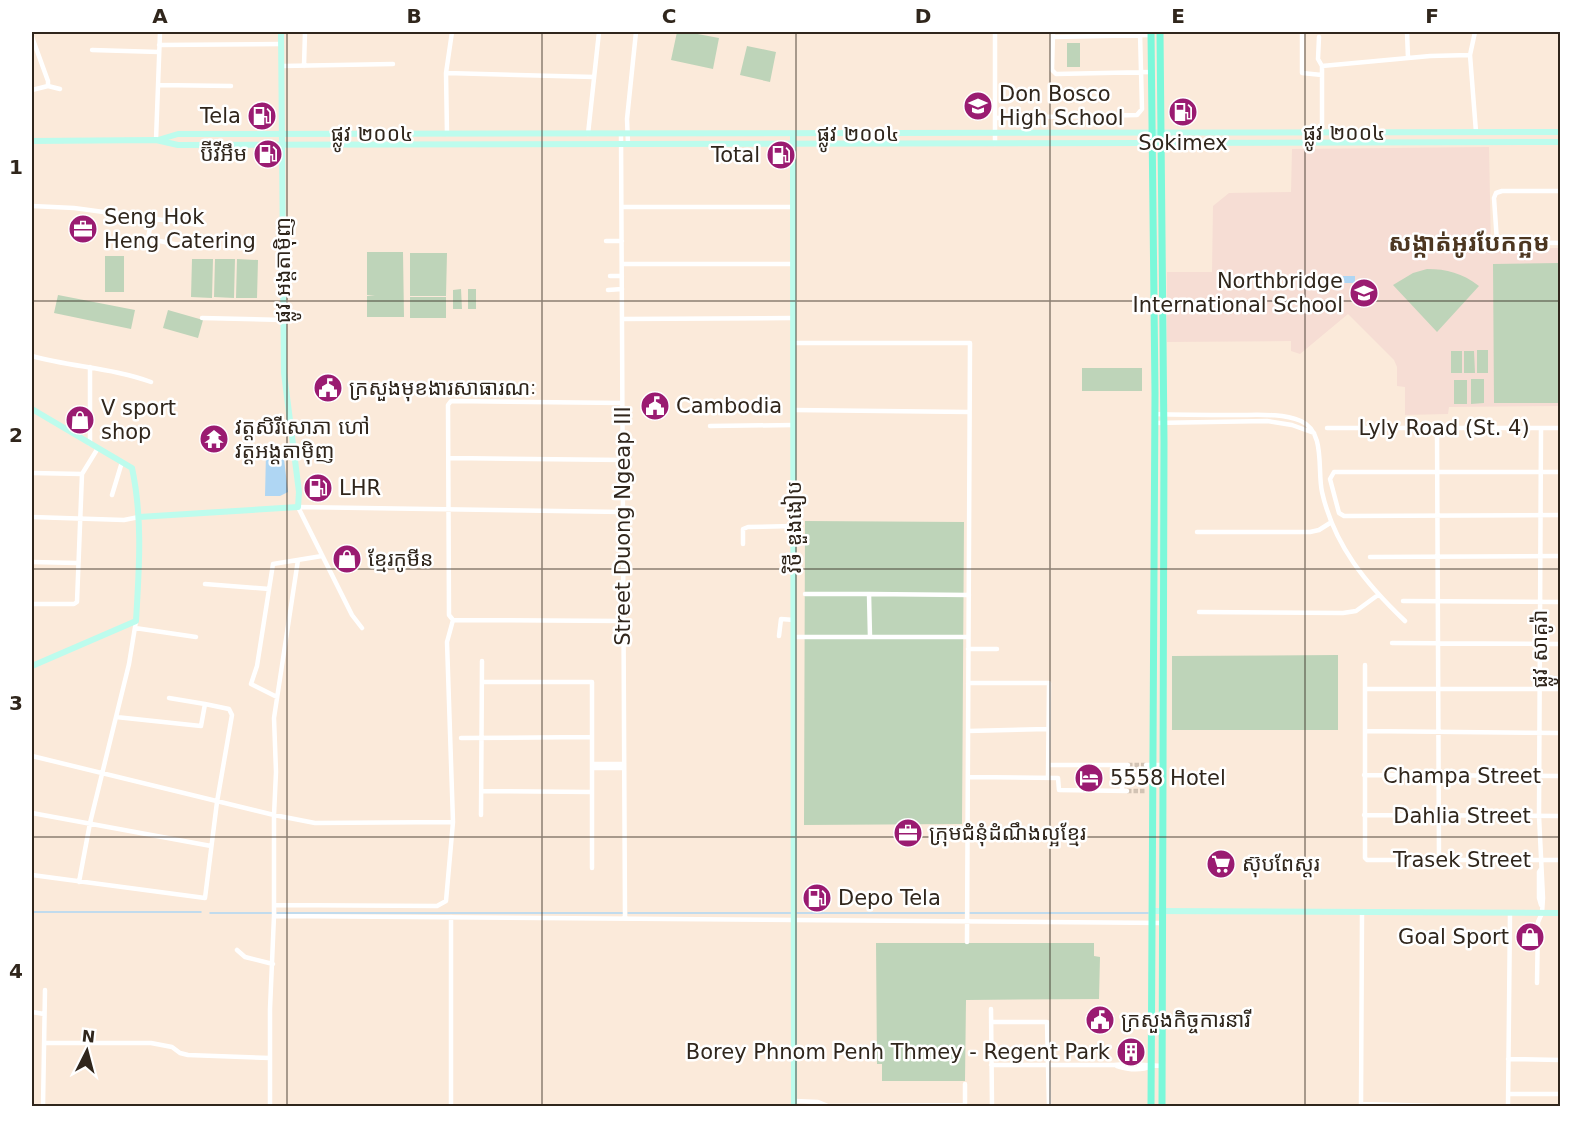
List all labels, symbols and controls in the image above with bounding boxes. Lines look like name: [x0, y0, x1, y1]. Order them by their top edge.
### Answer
text: A: [152, 4, 168, 28]
text: B: [406, 4, 422, 28]
text: C: [662, 4, 676, 28]
text: D: [915, 4, 931, 28]
text: E: [1171, 4, 1185, 28]
text: F: [1425, 4, 1439, 28]
place label: Don Bosco High School: [999, 82, 1124, 130]
school or university icon: Don Bosco High School: [962, 90, 994, 122]
fuel station icon: Sokimex: [1167, 96, 1199, 128]
fuel station icon: Tela: [246, 100, 278, 132]
place label: Tela: [199, 104, 241, 128]
street label: ផ្លូវ ២០០៤: [1303, 121, 1385, 152]
street label: ផ្លូវ ២០០៤: [331, 122, 413, 153]
street label: ផ្លូវ ២០០៤: [817, 122, 899, 153]
place label: Sokimex: [1138, 131, 1228, 155]
fuel station icon: ប៊ីវីអឹម: [252, 138, 284, 170]
fuel station icon: Total: [765, 139, 797, 171]
place label: ប៊ីវីអឹម: [200, 140, 247, 166]
place label: Total: [710, 143, 760, 167]
text: 1: [9, 155, 23, 179]
place label: Seng Hok Heng Catering: [104, 205, 256, 253]
office icon: Seng Hok Heng Catering: [67, 213, 99, 245]
street label: ផ្លូវ អង្តតាម៉ិញ: [271, 217, 302, 323]
district label: សង្កាត់អូរបែកក្អម: [1388, 229, 1550, 258]
place label: Northbridge International School: [1133, 269, 1343, 317]
school or university icon: Northbridge International School: [1348, 277, 1380, 309]
public building icon: ក្រសួងមុខងារសាធារណៈ: [312, 372, 344, 404]
place label: ក្រសួងមុខងារសាធារណៈ: [349, 376, 536, 402]
public building icon: Cambodia: [639, 390, 671, 422]
place label: Cambodia: [676, 394, 782, 418]
place label: V sport shop: [101, 396, 176, 444]
shop icon: V sport shop: [64, 404, 96, 436]
street label: Street Duong Ngeap III: [611, 406, 635, 646]
place label: វត្តសិរីសោភា ហៅ វត្តអង្តតាម៉ិញ: [235, 415, 370, 465]
street label: Lyly Road (St. 4): [1358, 416, 1530, 440]
text: 2: [9, 423, 23, 447]
temple icon: វត្តសិរីសោភា ហៅ វត្តអង្តតាម៉ិញ: [198, 423, 230, 455]
fuel station icon: LHR: [302, 472, 334, 504]
place label: LHR: [339, 476, 381, 500]
street label: វិថី ឌួងងៀប: [780, 481, 807, 574]
shop icon: ខ្មែរកូមីន: [331, 543, 363, 575]
place label: ខ្មែរកូមីន: [368, 547, 433, 573]
street label: ផ្លូវ សាគូរ៉ា: [1528, 610, 1559, 688]
text: 3: [9, 691, 23, 715]
hotel icon: 5558 Hotel: [1073, 762, 1105, 794]
street label: Champa Street: [1383, 764, 1541, 788]
place label: 5558 Hotel: [1110, 766, 1226, 790]
street label: Dahlia Street: [1393, 804, 1531, 828]
office icon: ក្រុមជំនុំដំណឹងល្អខ្មែរ: [892, 817, 924, 849]
place label: ក្រុមជំនុំដំណឹងល្អខ្មែរ: [929, 821, 1086, 847]
supermarket icon: ស៊ុបពែស្តរ: [1205, 848, 1237, 880]
street label: Trasek Street: [1392, 848, 1531, 872]
place label: ស៊ុបពែស្តរ: [1242, 852, 1320, 878]
fuel station icon: Depo Tela: [801, 882, 833, 914]
place label: Depo Tela: [838, 886, 941, 910]
shop icon: Goal Sport: [1514, 921, 1546, 953]
place label: Goal Sport: [1398, 925, 1509, 949]
text: 4: [9, 959, 23, 983]
public building icon: ក្រសួងកិច្ចការនារី: [1084, 1004, 1116, 1036]
place label: ក្រសួងកិច្ចការនារី: [1121, 1008, 1252, 1034]
north arrow: [57, 1021, 117, 1081]
text: N: [81, 1026, 96, 1047]
building icon: Borey Phnom Penh Thmey - Regent Park: [1115, 1036, 1147, 1068]
place label: Borey Phnom Penh Thmey - Regent Park: [686, 1040, 1111, 1064]

